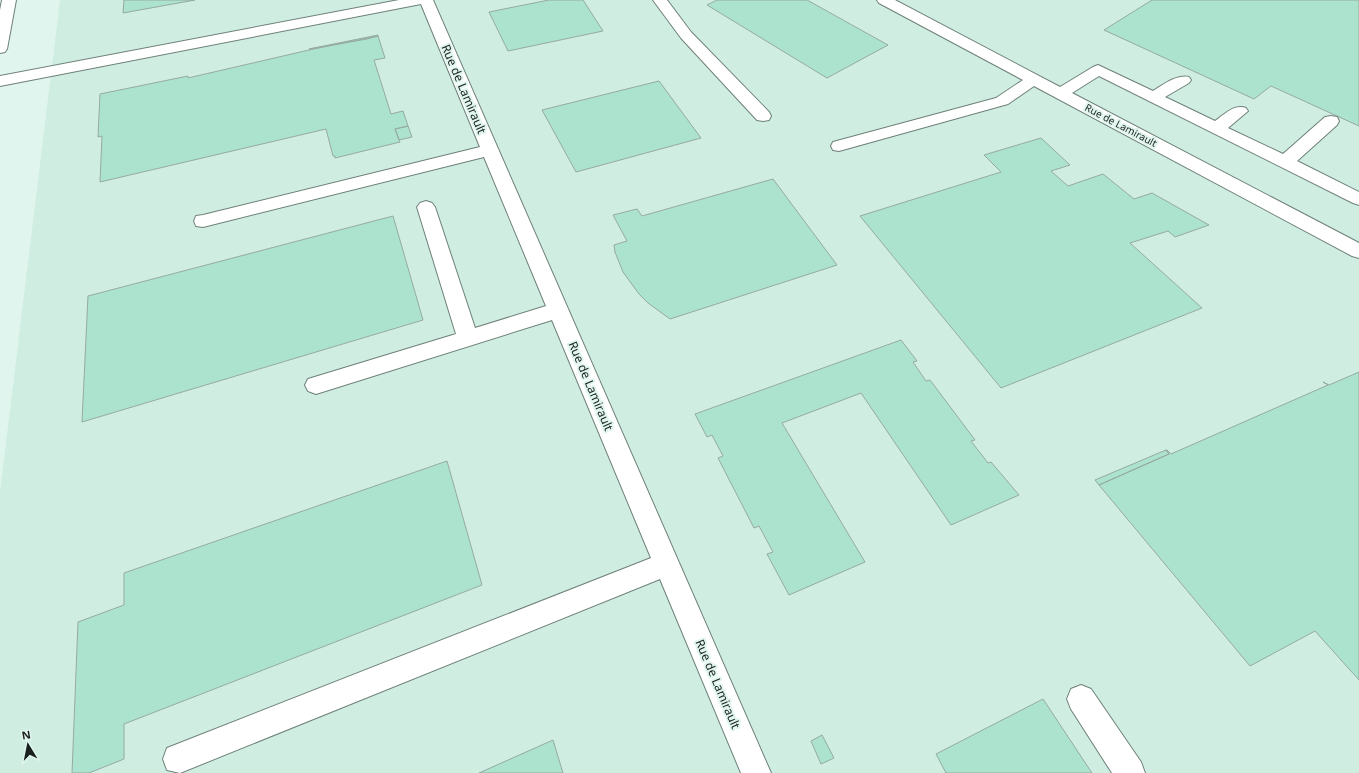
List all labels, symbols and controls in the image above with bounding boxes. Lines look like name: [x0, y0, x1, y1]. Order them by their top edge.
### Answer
street label: Rue de Lamirault: [437, 42, 491, 137]
street label: Rue de Lamirault: [1083, 100, 1160, 150]
street label: Rue de Lamirault: [564, 339, 618, 434]
street label: Rue de Lamirault: [691, 637, 745, 732]
north arrow: [8, 725, 48, 765]
text: N: [20, 726, 32, 743]

